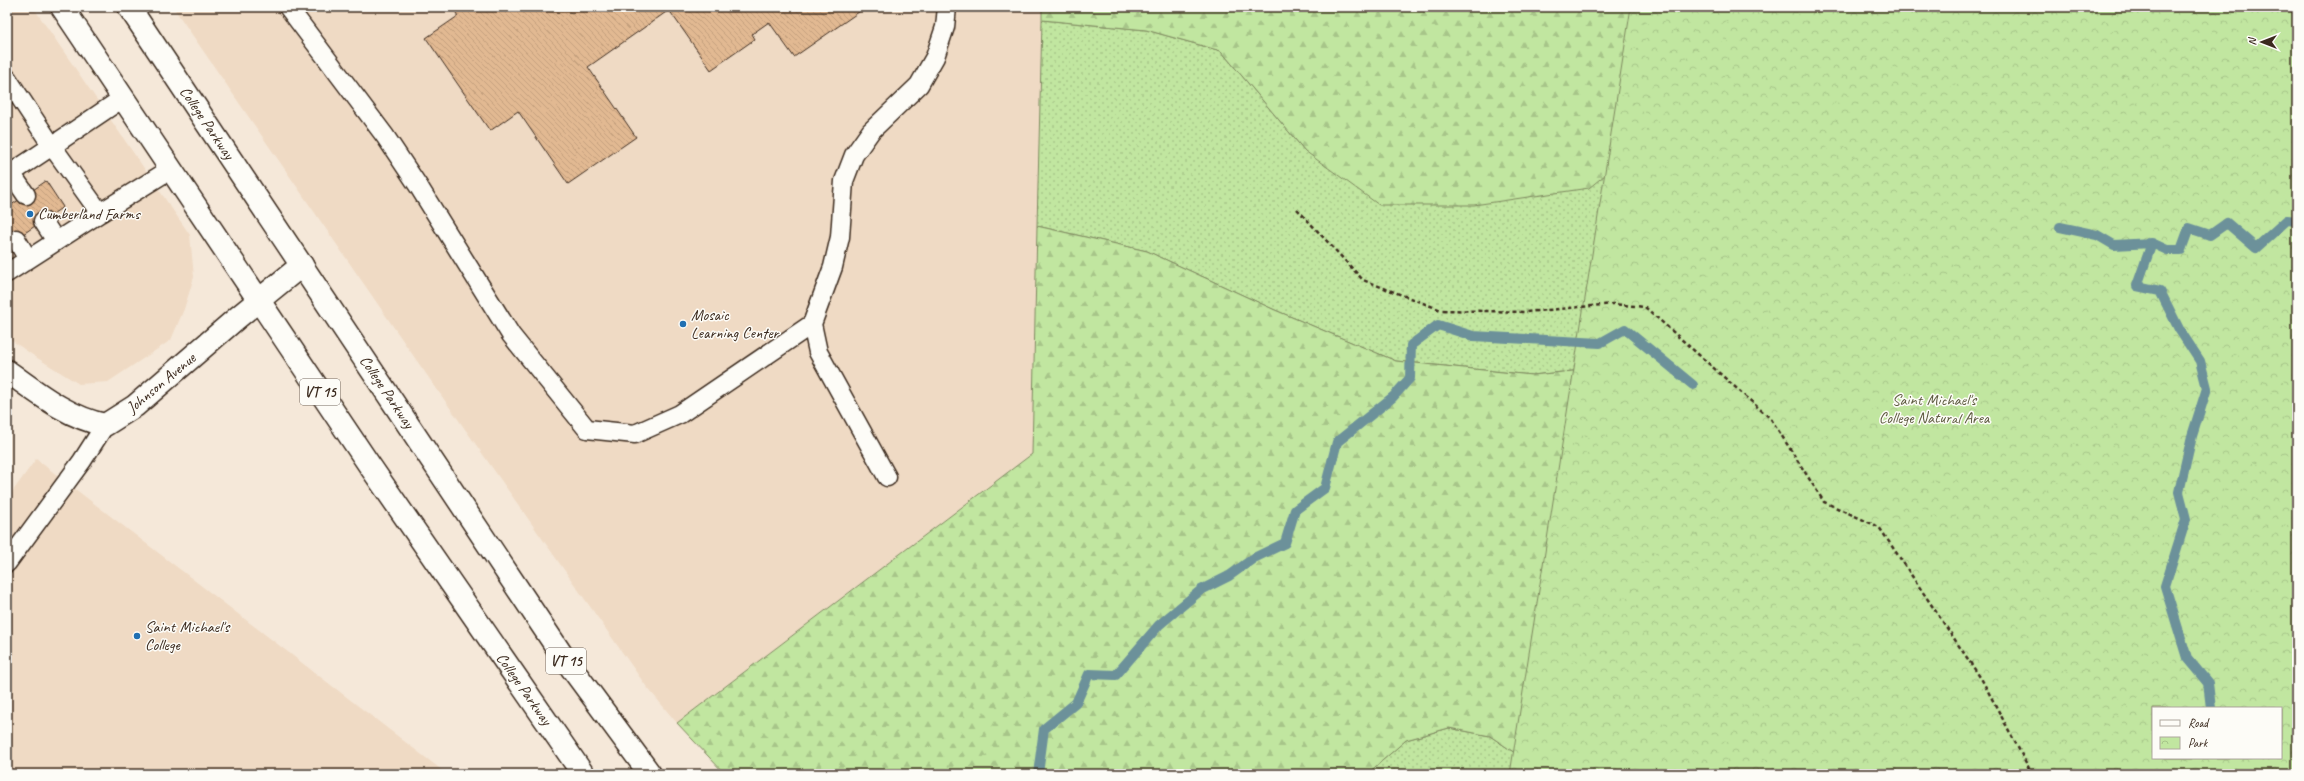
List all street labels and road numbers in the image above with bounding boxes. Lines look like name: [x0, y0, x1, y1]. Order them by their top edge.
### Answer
street label: College Parkway: [175, 83, 240, 165]
street label: Johnson Avenue: [122, 347, 201, 418]
street label: College Parkway: [355, 352, 420, 434]
road number: VT 15: [300, 379, 340, 405]
road number: VT 15: [546, 648, 586, 674]
street label: College Parkway: [492, 649, 557, 730]

